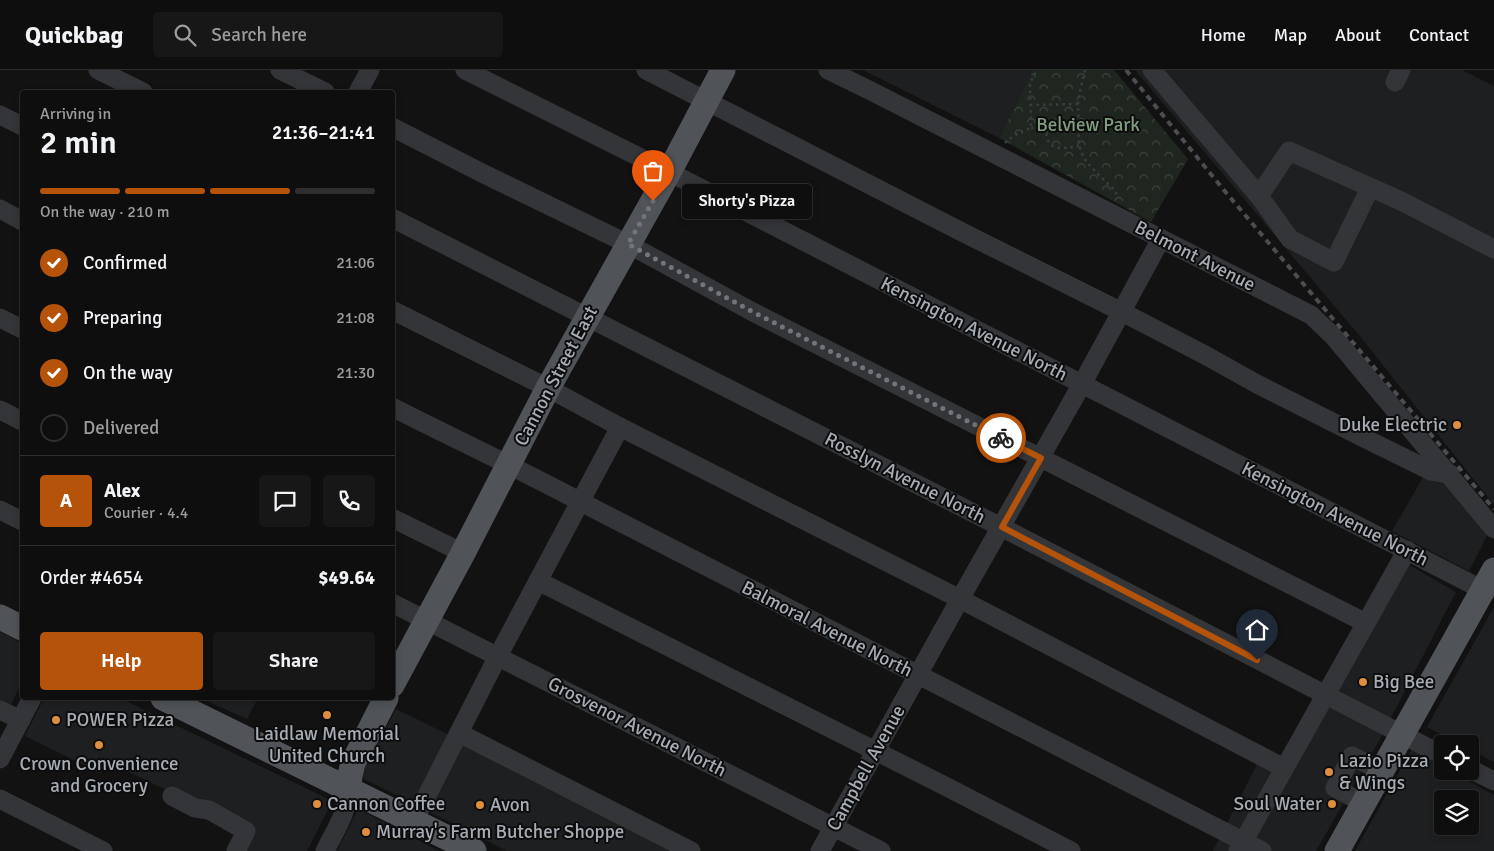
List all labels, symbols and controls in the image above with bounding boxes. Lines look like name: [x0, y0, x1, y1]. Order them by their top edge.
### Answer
search box: [153, 12, 503, 57]
text: Quickbag: [25, 20, 123, 50]
icon: search: [171, 21, 199, 49]
text: Search here: [211, 23, 307, 47]
text: Home: [1201, 24, 1246, 46]
text: Map: [1274, 24, 1307, 46]
text: About: [1335, 24, 1381, 46]
text: Contact: [1409, 24, 1469, 46]
text: Arriving in: [40, 104, 111, 124]
park label: Belview Park: [1036, 113, 1140, 137]
text: 21:36–21:41: [272, 121, 375, 145]
text: 2 min: [40, 123, 117, 162]
pin: [632, 150, 674, 201]
icon: bag: [639, 157, 667, 185]
callout: Shorty's Pizza: [683, 184, 813, 218]
text: Shorty's Pizza: [699, 191, 795, 211]
text: On the way · 210 m: [40, 202, 170, 222]
street label: Belmont Avenue: [1131, 215, 1259, 297]
icon: check: [40, 249, 68, 277]
text: Confirmed: [83, 251, 167, 275]
text: 21:06: [336, 253, 375, 273]
street label: Kensington Avenue North: [877, 271, 1071, 387]
street label: Cannon Street East: [509, 302, 603, 450]
icon: check: [40, 304, 68, 332]
text: Preparing: [83, 306, 162, 330]
text: 21:08: [336, 308, 375, 328]
icon: check: [40, 359, 68, 387]
text: On the way: [83, 361, 173, 385]
text: 21:30: [336, 363, 375, 383]
courier: [976, 413, 1026, 463]
place label: Duke Electric: [1339, 413, 1447, 437]
text: Delivered: [83, 416, 159, 440]
marker: Duke Electric: [1451, 419, 1463, 431]
icon: bike: [987, 424, 1015, 452]
street label: Rosslyn Avenue North: [821, 427, 989, 529]
street label: Kensington Avenue North: [1238, 456, 1432, 572]
button: chat: [259, 475, 311, 527]
button: phone: [323, 475, 375, 527]
text: Alex: [104, 479, 140, 503]
text: A: [60, 489, 72, 513]
text: Courier · 4.4: [104, 503, 188, 523]
text: Order #4654: [40, 566, 143, 590]
text: $49.64: [318, 566, 375, 590]
street label: Balmoral Avenue North: [737, 575, 917, 683]
pin: [1236, 609, 1278, 660]
icon: home: [1243, 616, 1271, 644]
button: Help: [40, 632, 203, 690]
button: Share: [213, 632, 375, 690]
place label: Big Bee: [1373, 670, 1434, 694]
street label: Grosvenor Avenue North: [544, 672, 730, 782]
marker: Big Bee: [1357, 676, 1369, 688]
street label: Campbell Avenue: [821, 701, 911, 835]
place label: POWER Pizza: [66, 708, 174, 732]
marker: Laidlaw Memorial United Church: [321, 709, 333, 721]
marker: POWER Pizza: [50, 714, 62, 726]
place label: Laidlaw Memorial United Church: [254, 722, 400, 768]
map controls: [1434, 735, 1479, 835]
button: locate: [1434, 735, 1479, 780]
marker: Crown Convenience and Grocery: [93, 739, 105, 751]
place label: Lazio Pizza & Wings: [1339, 749, 1429, 795]
place label: Crown Convenience and Grocery: [19, 752, 179, 798]
marker: Lazio Pizza & Wings: [1323, 766, 1335, 778]
button: layers: [1434, 790, 1479, 835]
place label: Cannon Coffee: [327, 792, 445, 816]
place label: Soul Water: [1234, 792, 1322, 816]
place label: Avon: [490, 793, 530, 817]
marker: Cannon Coffee: [311, 798, 323, 810]
marker: Soul Water: [1326, 798, 1338, 810]
marker: Avon: [474, 799, 486, 811]
place label: Murray's Farm Butcher Shoppe: [376, 820, 624, 844]
marker: Murray's Farm Butcher Shoppe: [360, 826, 372, 838]

